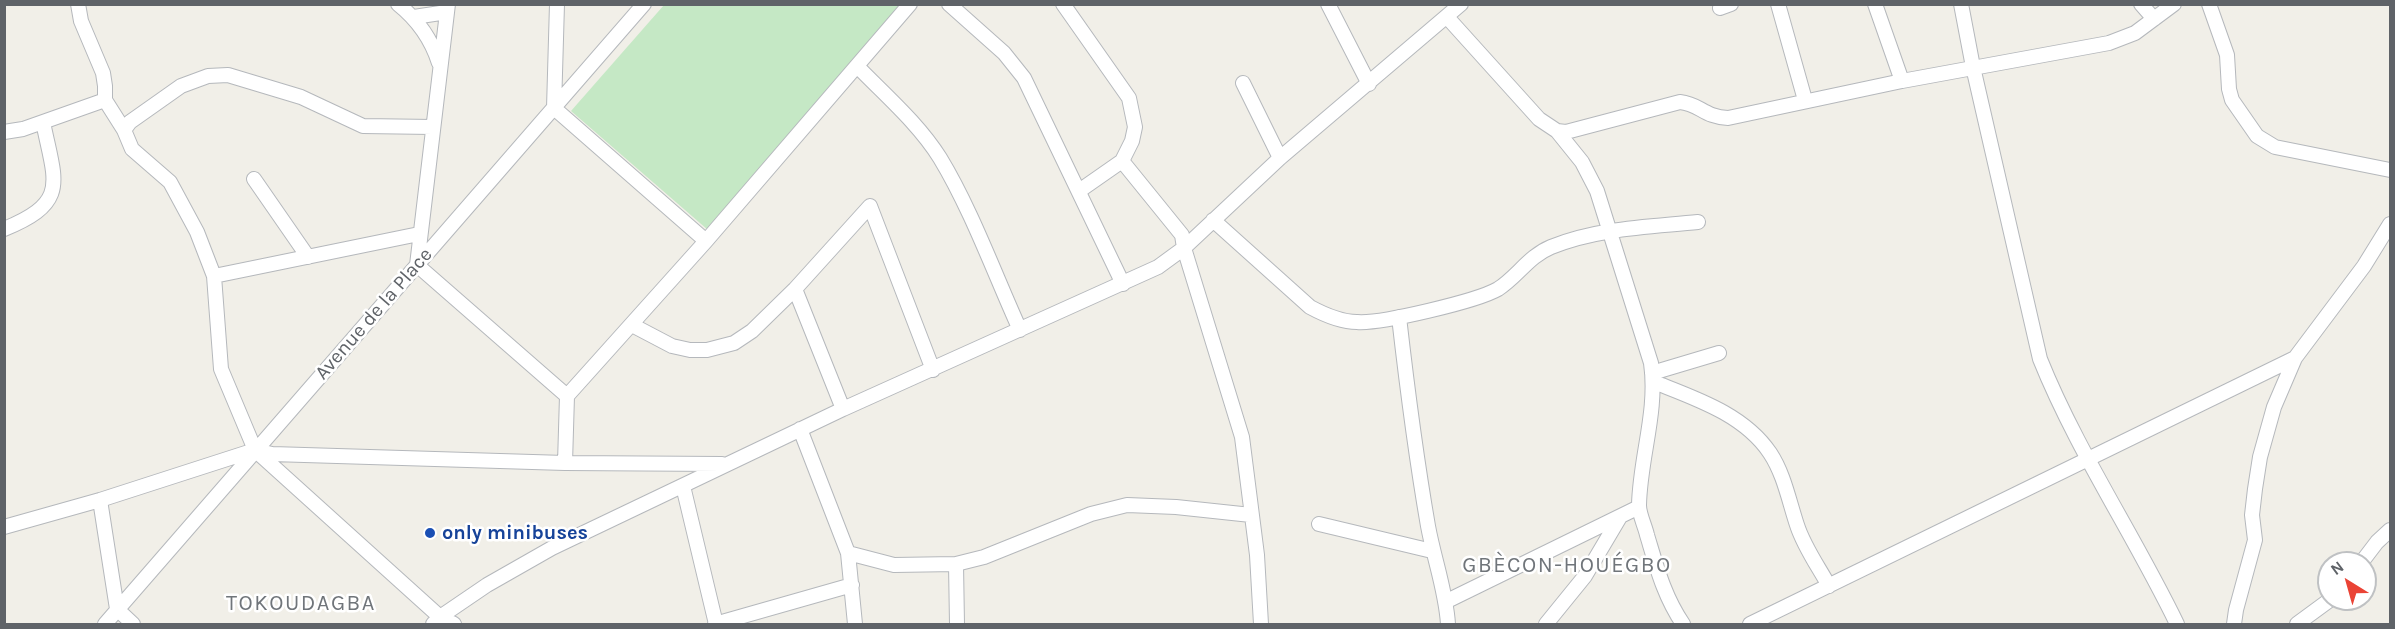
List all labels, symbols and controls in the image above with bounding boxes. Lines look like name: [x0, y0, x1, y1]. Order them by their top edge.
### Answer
street label: Avenue de la Place: [310, 243, 438, 385]
place label: only minibuses: [442, 521, 588, 545]
marker: only minibuses: [423, 526, 437, 540]
north arrow: [2317, 551, 2377, 611]
district label: GBÈCON-HOUÉGBO: [1462, 553, 1672, 579]
text: N: [2327, 557, 2347, 579]
district label: TOKOUDAGBA: [226, 591, 376, 617]

